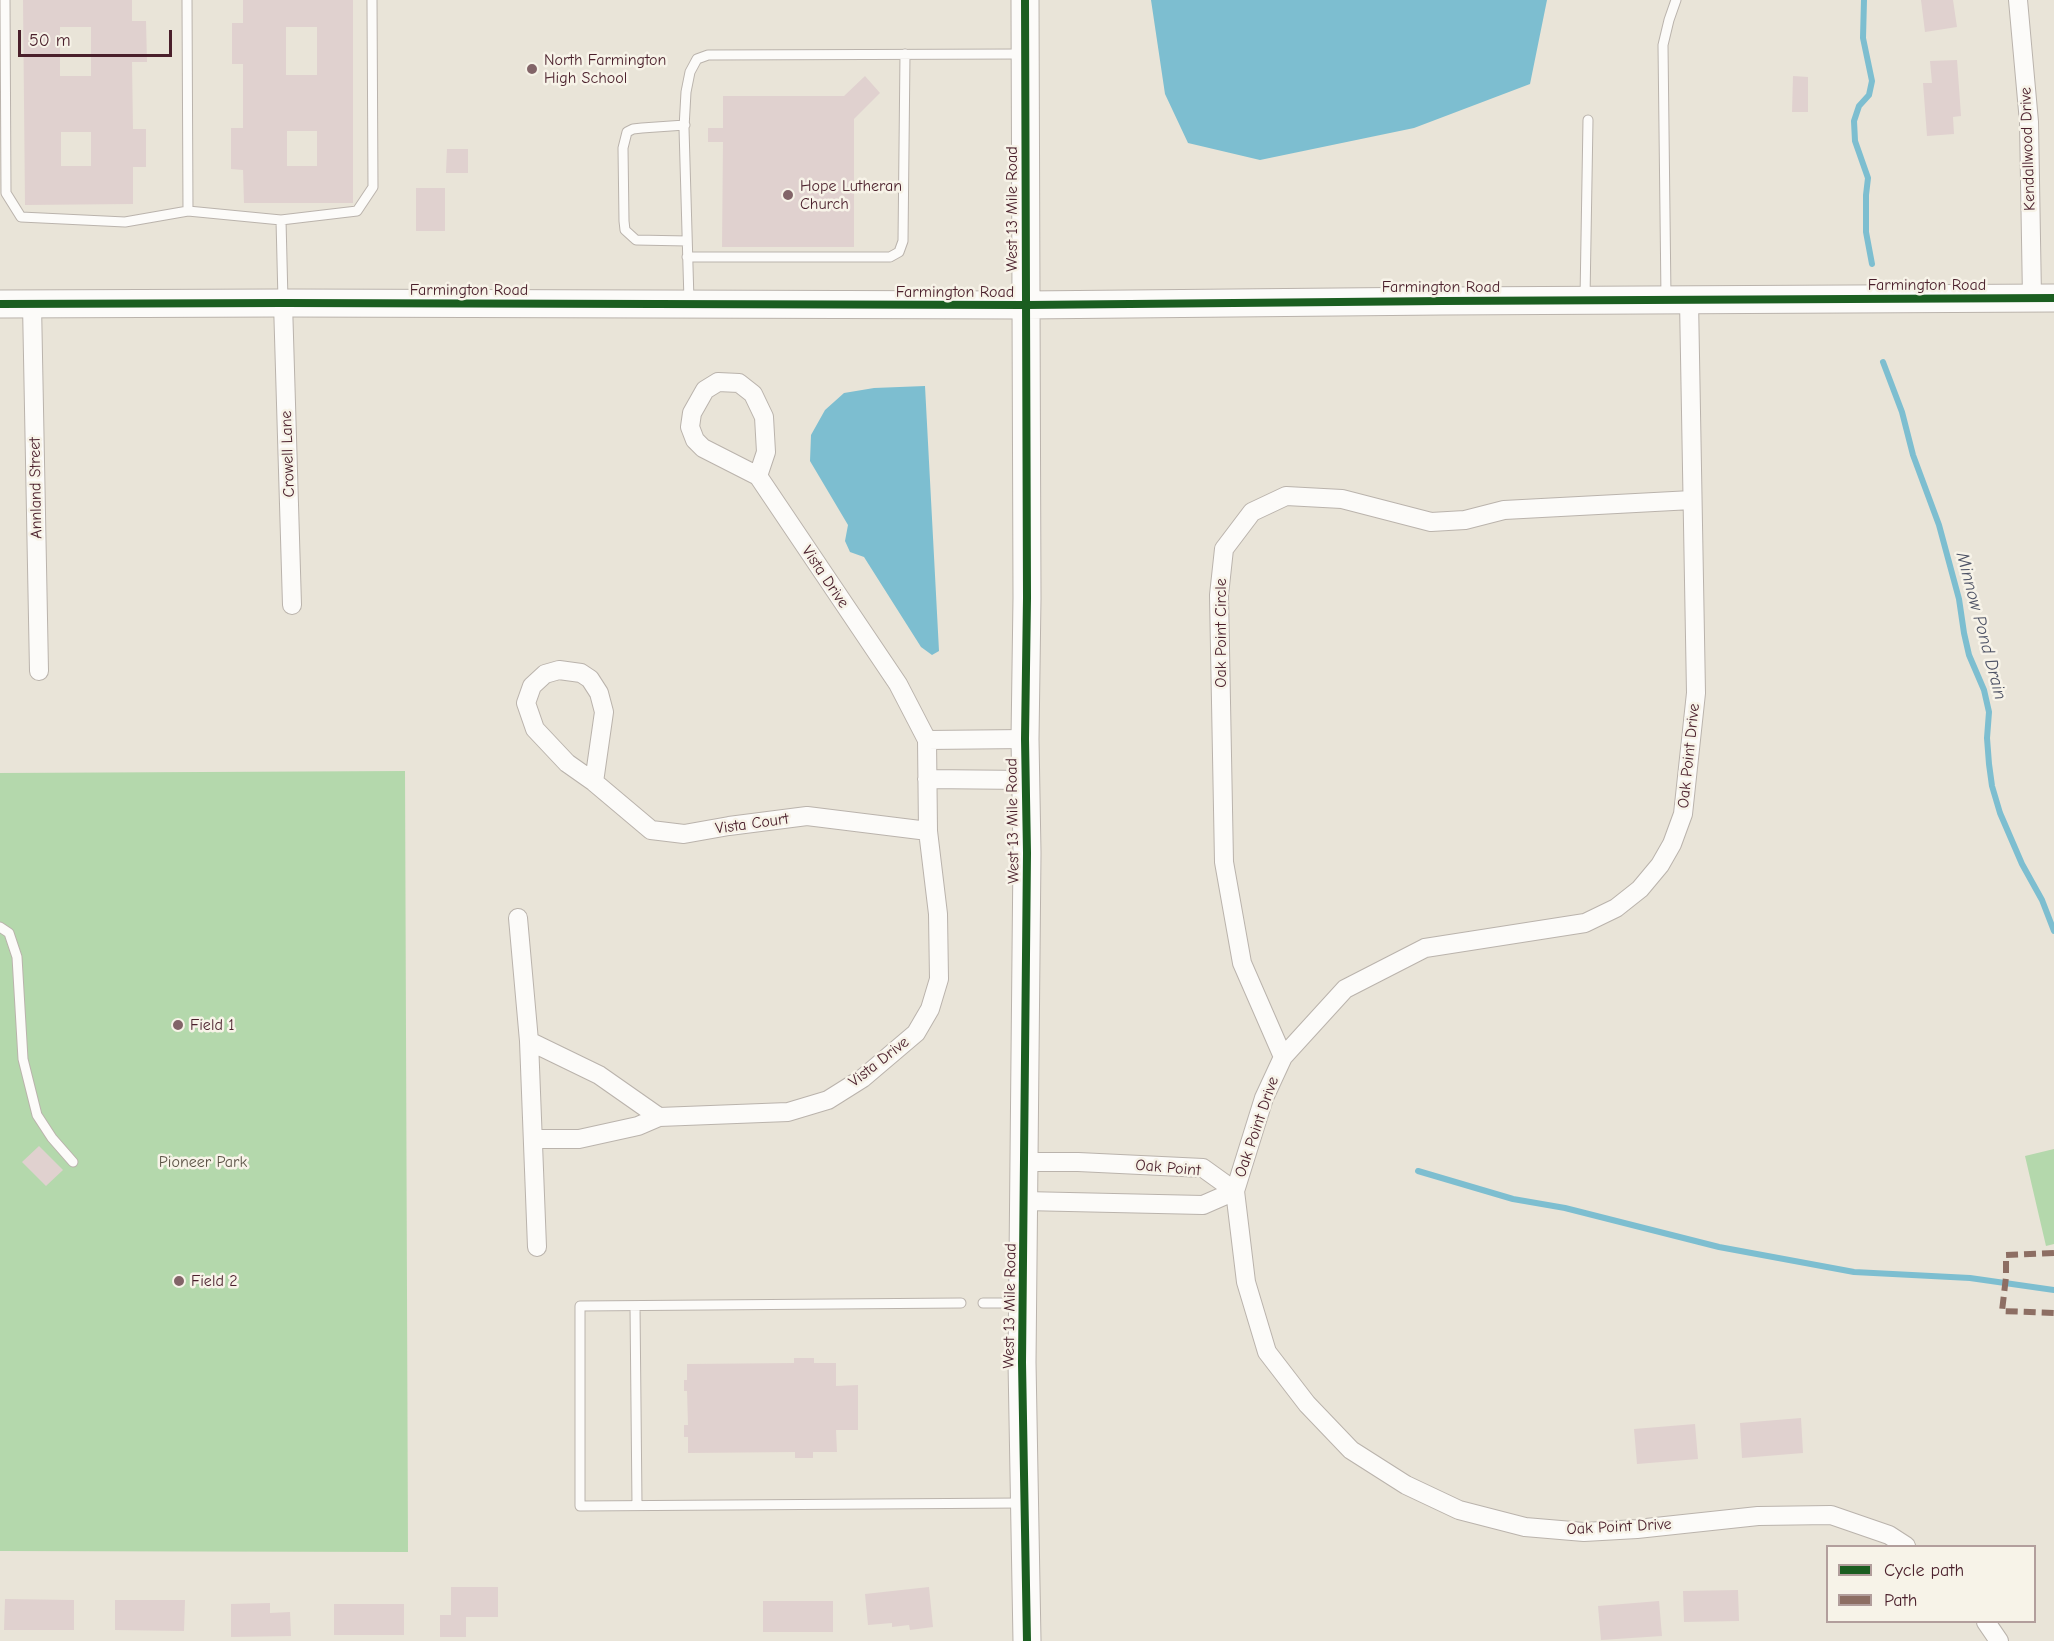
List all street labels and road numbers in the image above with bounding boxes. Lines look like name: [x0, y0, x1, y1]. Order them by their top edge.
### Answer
street label: Kendallwood Drive: [2016, 87, 2040, 211]
street label: West 13 Mile Road: [1002, 146, 1022, 272]
street label: Farmington Road: [1868, 275, 1986, 295]
street label: Farmington Road: [1382, 277, 1500, 297]
street label: Farmington Road: [410, 280, 528, 300]
street label: Farmington Road: [896, 282, 1014, 302]
street label: Crowell Lane: [277, 410, 299, 498]
street label: Annland Street: [26, 437, 46, 539]
street label: Vista Drive: [797, 542, 853, 612]
street label: Oak Point Circle: [1211, 578, 1231, 688]
street label: Oak Point Drive: [1674, 703, 1704, 809]
street label: West 13 Mile Road: [1002, 758, 1024, 884]
street label: Vista Court: [714, 809, 790, 839]
street label: Vista Drive: [845, 1033, 913, 1091]
street label: Oak Point Drive: [1231, 1074, 1283, 1180]
street label: Oak Point: [1135, 1156, 1201, 1180]
street label: West 13 Mile Road: [999, 1243, 1021, 1369]
street label: Oak Point Drive: [1566, 1515, 1672, 1539]

